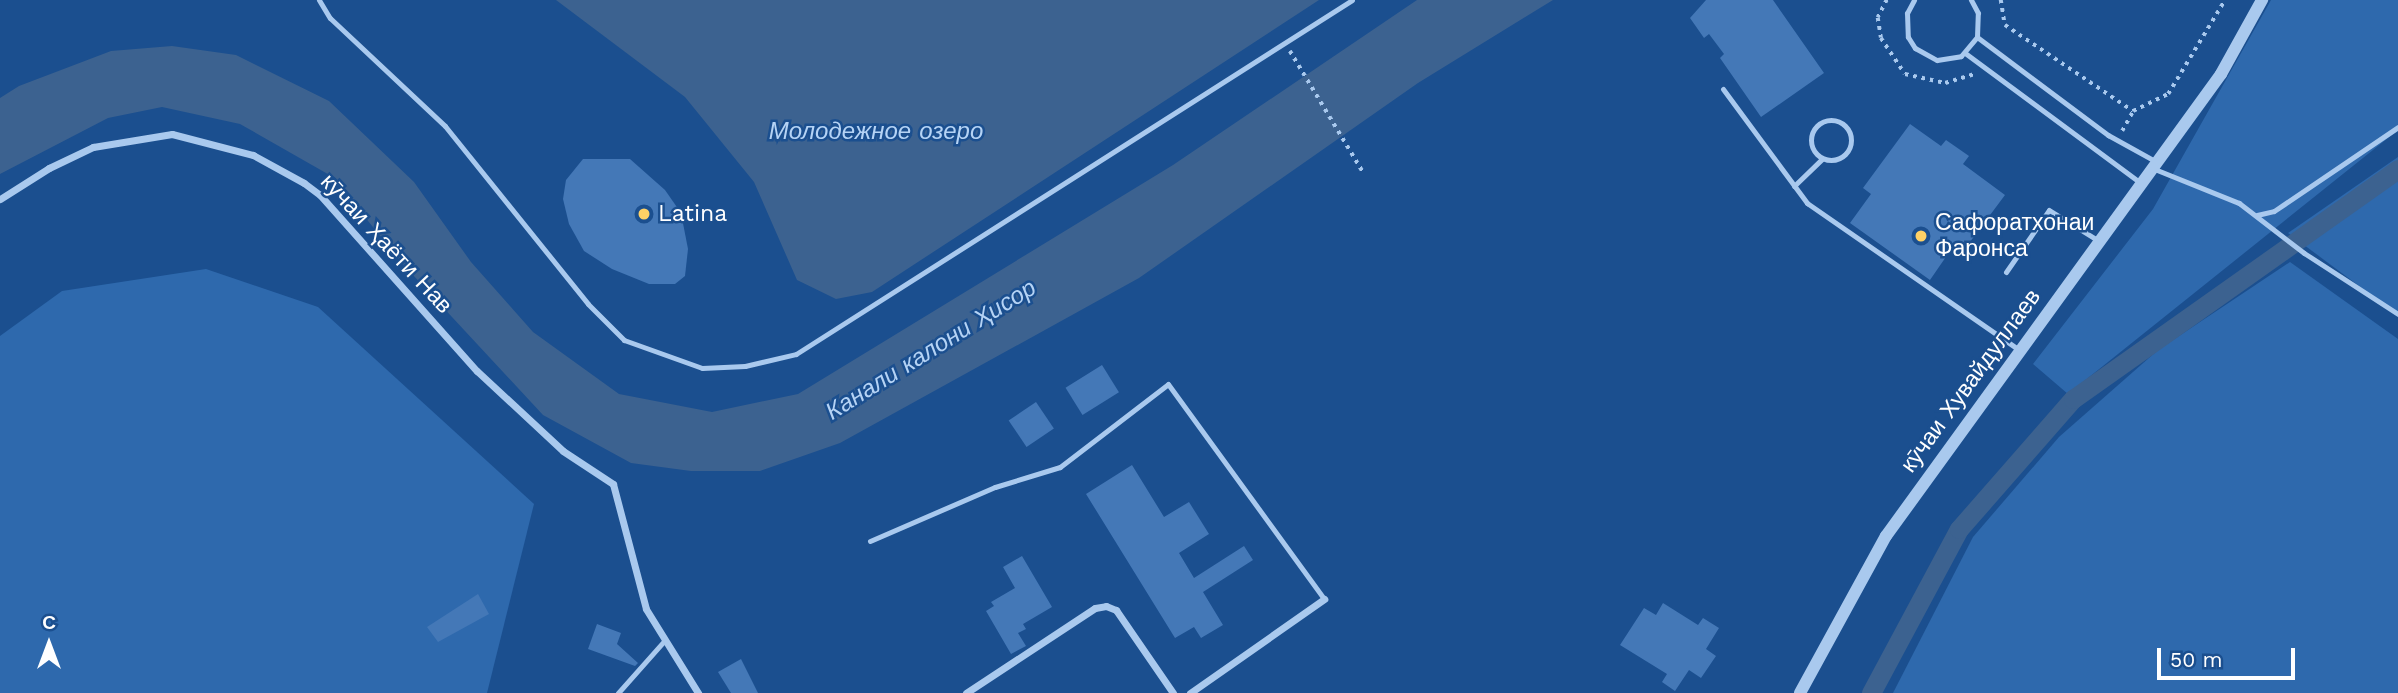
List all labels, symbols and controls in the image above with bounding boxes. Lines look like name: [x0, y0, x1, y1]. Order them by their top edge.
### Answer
water label: Молодежное озеро: [769, 118, 983, 146]
street label: кӯчаи Ҳаёти Нав: [314, 168, 458, 320]
place label: Latina: [658, 200, 727, 228]
marker: Latina: [636, 206, 652, 222]
place label: Сафоратхонаи Фаронса: [1935, 209, 2094, 263]
marker: Сафоратхонаи Фаронса: [1913, 228, 1929, 244]
water label: Канали калони Ҳисор: [820, 273, 1042, 427]
street label: кӯчаи Хувайдуллаев: [1895, 284, 2047, 478]
north arrow: [14, 609, 84, 679]
text: С: [42, 611, 56, 634]
scale bar: [2160, 634, 2298, 678]
text: 50 m: [2170, 647, 2222, 672]

